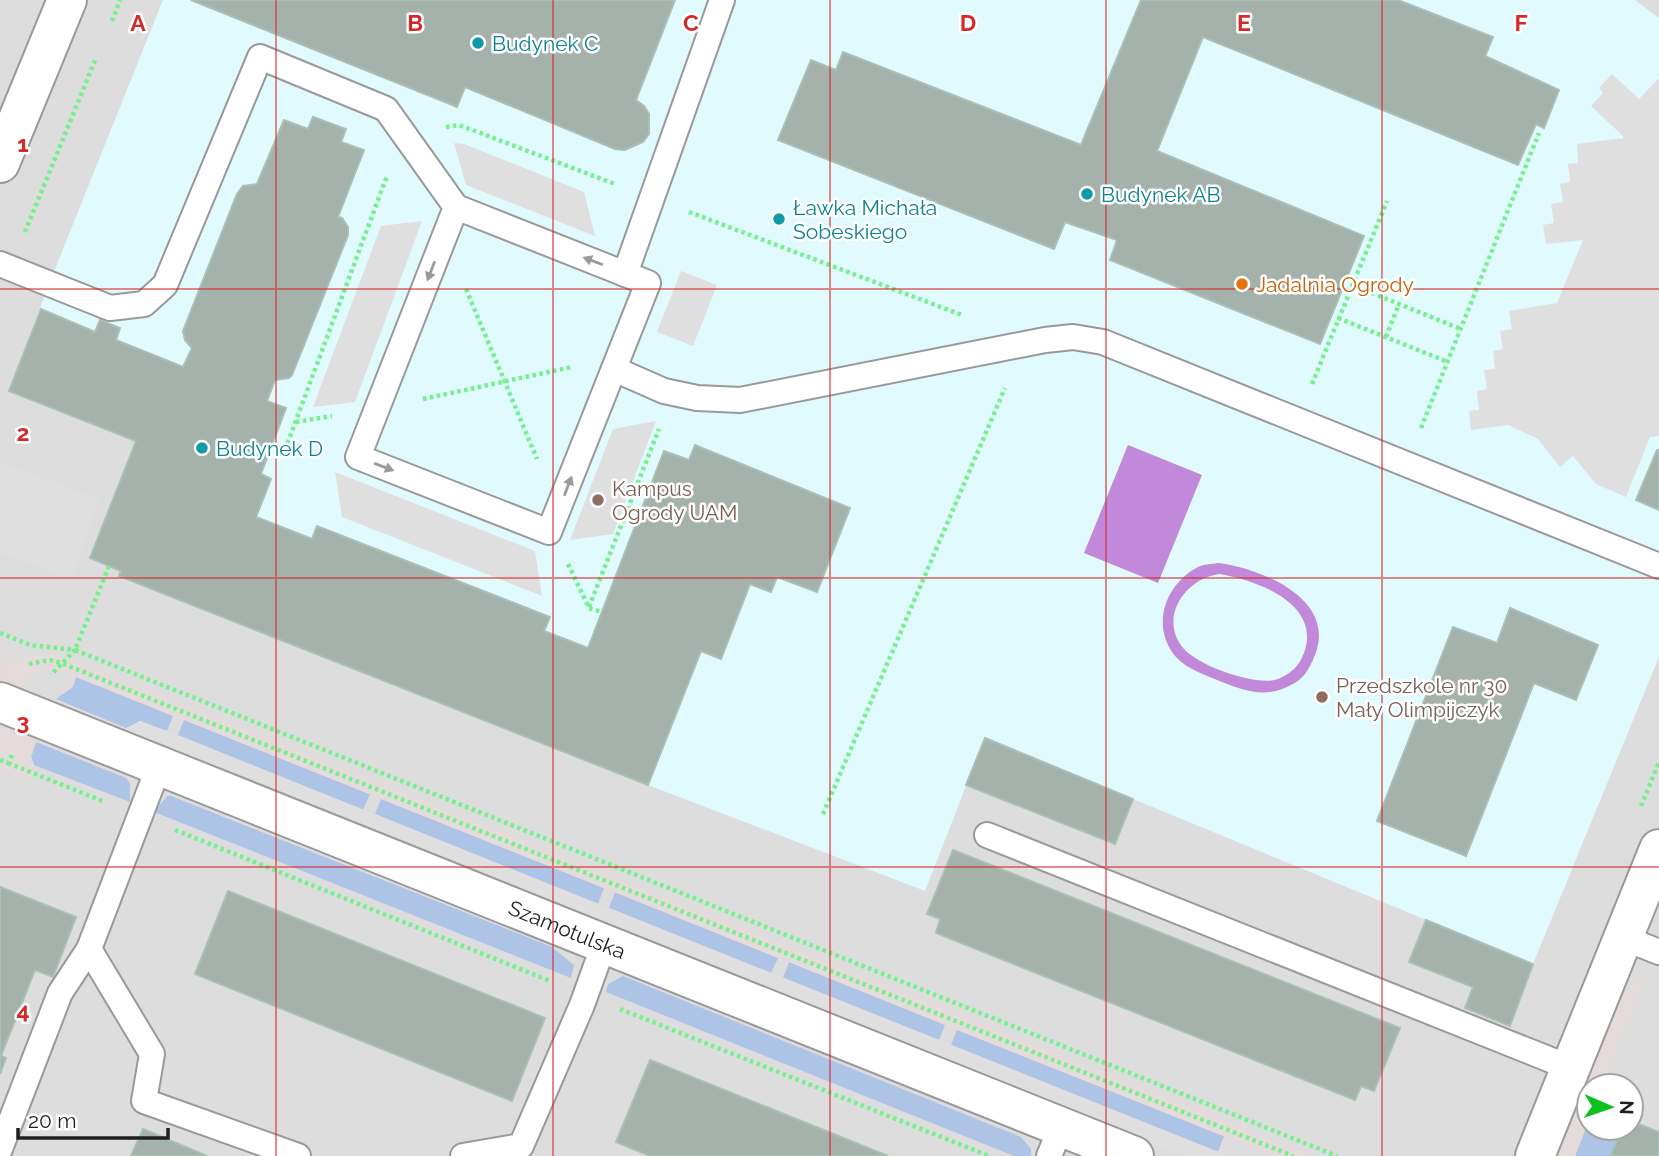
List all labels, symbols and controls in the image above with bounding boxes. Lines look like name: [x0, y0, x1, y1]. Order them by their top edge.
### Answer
text: A: [130, 9, 146, 36]
text: B: [407, 9, 423, 36]
text: C: [683, 9, 699, 36]
text: D: [960, 9, 976, 36]
text: E: [1237, 9, 1251, 36]
text: F: [1514, 9, 1528, 36]
place label: Budynek C: [492, 31, 598, 56]
marker: Budynek C: [470, 35, 486, 51]
text: 1: [17, 130, 29, 157]
place label: Budynek AB: [1101, 182, 1221, 207]
marker: Budynek AB: [1079, 186, 1095, 202]
place label: Ławka Michała Sobeskiego: [793, 195, 937, 244]
marker: Ławka Michała Sobeskiego: [771, 211, 787, 227]
one-way arrow: [582, 256, 603, 267]
one-way arrow: [425, 261, 436, 282]
place label: Jadalnia Ogrody: [1256, 272, 1414, 297]
marker: Jadalnia Ogrody: [1234, 276, 1250, 292]
text: 2: [17, 419, 29, 446]
place label: Budynek D: [216, 436, 323, 461]
marker: Budynek D: [194, 440, 210, 456]
one-way arrow: [374, 462, 395, 473]
one-way arrow: [563, 475, 574, 496]
place label: Kampus Ogrody UAM: [612, 476, 737, 525]
marker: Kampus Ogrody UAM: [590, 492, 606, 508]
place label: Przedszkole nr 30 Mały Olimpijczyk: [1336, 673, 1507, 722]
marker: Przedszkole nr 30 Mały Olimpijczyk: [1314, 689, 1330, 705]
text: 3: [17, 708, 29, 735]
street label: Szamotulska: [505, 894, 630, 964]
text: 4: [16, 997, 30, 1024]
north arrow: [1575, 1072, 1645, 1142]
scale bar: [18, 1096, 168, 1140]
text: N: [1616, 1100, 1638, 1115]
text: 20 m: [28, 1108, 76, 1133]

